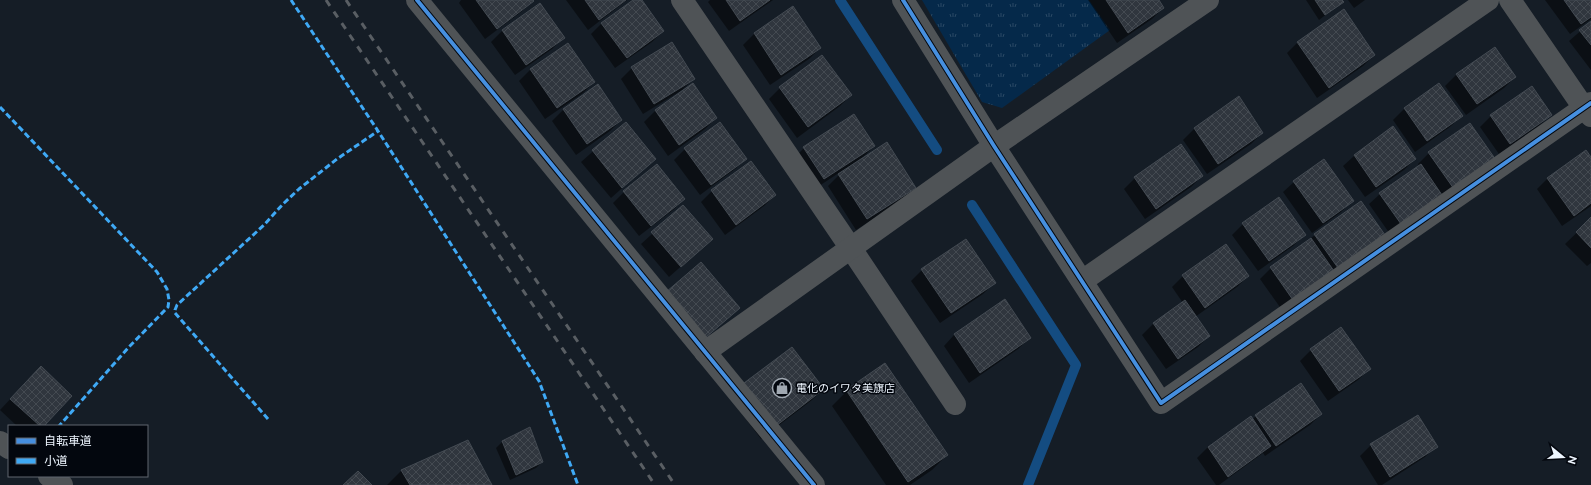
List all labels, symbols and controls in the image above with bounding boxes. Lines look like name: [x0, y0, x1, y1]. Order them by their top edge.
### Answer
shop icon: 電化のイワタ美旗店: [771, 377, 793, 399]
place label: 電化のイワタ美旗店: [796, 382, 895, 394]
legend: [8, 425, 148, 477]
text: 自転車道: [44, 434, 92, 447]
north arrow: [1543, 437, 1583, 477]
text: 小道: [44, 454, 68, 467]
text: N: [1566, 454, 1579, 466]

